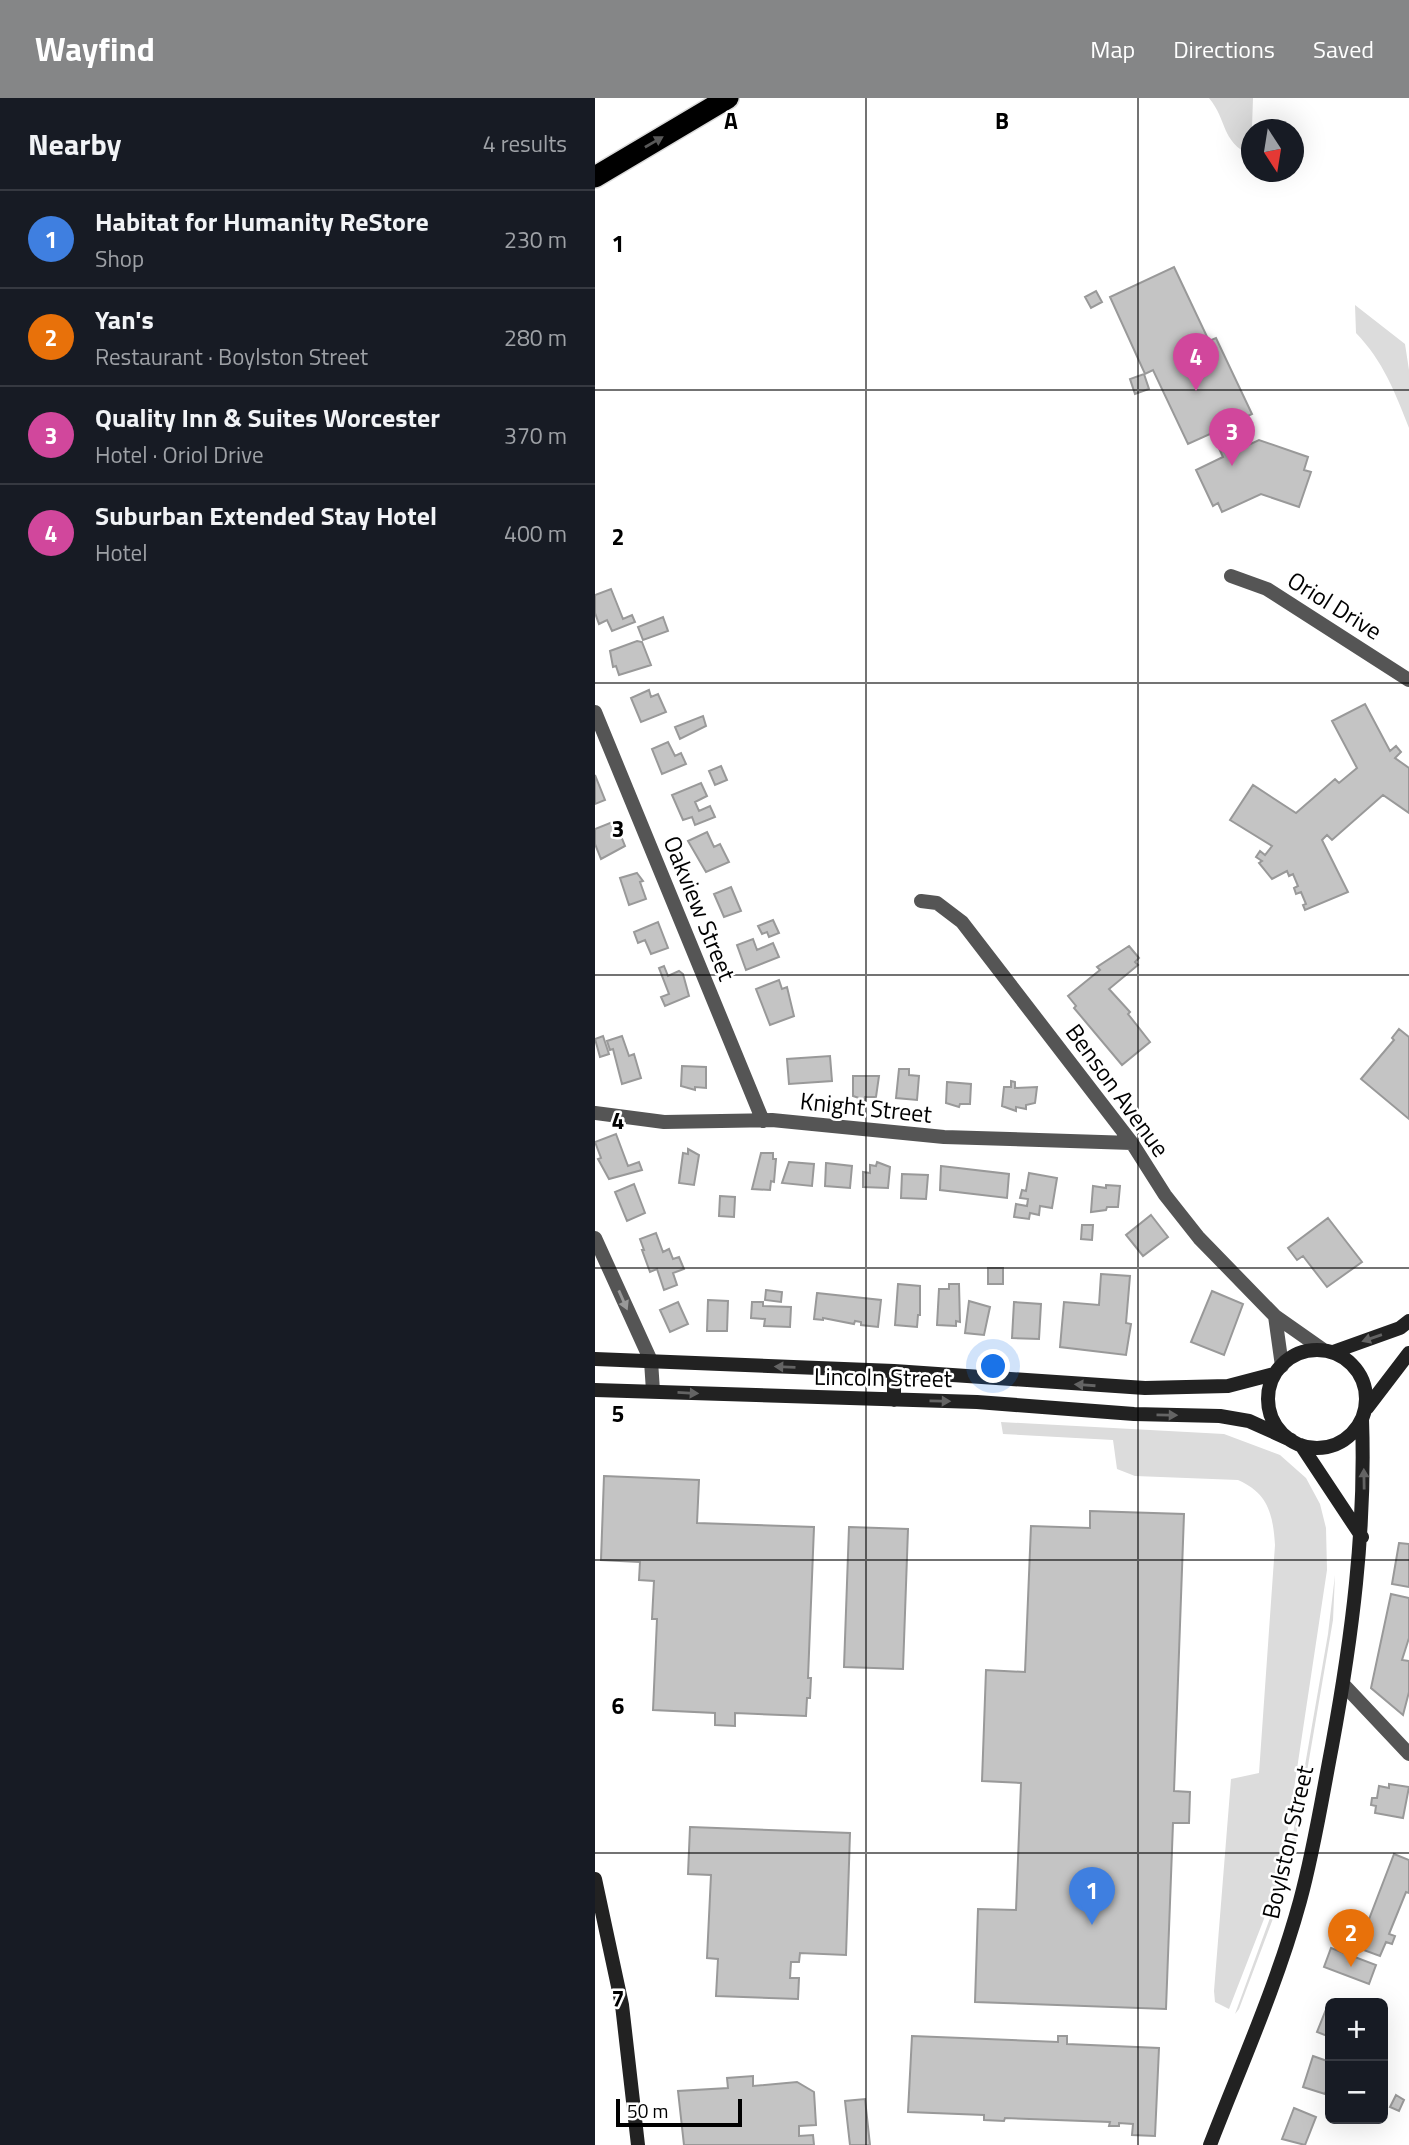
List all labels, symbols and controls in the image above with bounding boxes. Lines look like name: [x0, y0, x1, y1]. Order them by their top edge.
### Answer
text: Wayfind: [35, 24, 155, 74]
text: Map: [1090, 31, 1135, 67]
text: Directions: [1173, 31, 1275, 67]
text: Saved: [1313, 31, 1374, 67]
text: A: [724, 103, 738, 138]
text: B: [995, 103, 1009, 138]
north arrow: [1241, 119, 1304, 182]
text: Nearby: [28, 121, 121, 167]
text: 4 results: [483, 126, 567, 161]
one-way arrow: [644, 136, 663, 148]
text: Habitat for Humanity ReStore: [95, 202, 429, 241]
text: 1: [45, 222, 57, 257]
text: 230 m: [504, 222, 567, 257]
text: 1: [612, 226, 624, 261]
text: Shop: [95, 241, 144, 276]
text: Yan's: [95, 300, 154, 339]
text: 2: [45, 320, 57, 355]
text: 280 m: [504, 320, 567, 355]
pin: 4: [1173, 333, 1219, 391]
text: Restaurant · Boylston Street: [95, 339, 368, 374]
text: Quality Inn & Suites Worcester: [95, 398, 440, 437]
pin: 3: [1209, 408, 1255, 466]
text: 3: [45, 418, 57, 453]
text: 370 m: [504, 418, 567, 453]
text: Hotel · Oriol Drive: [95, 437, 264, 472]
text: Suburban Extended Stay Hotel: [95, 496, 437, 535]
text: 4: [45, 516, 57, 551]
text: 400 m: [504, 516, 567, 551]
text: 2: [612, 519, 624, 554]
text: Hotel: [95, 535, 147, 570]
street label: Oriol Drive: [1281, 562, 1389, 648]
text: 3: [612, 811, 624, 846]
street label: Oakview Street: [655, 830, 746, 986]
street label: Benson Avenue: [1057, 1016, 1179, 1164]
street label: Knight Street: [798, 1082, 934, 1132]
text: 4: [612, 1103, 624, 1138]
one-way arrow: [617, 1290, 629, 1310]
one-way arrow: [1361, 1333, 1382, 1344]
your location: [976, 1349, 1010, 1383]
street label: Lincoln Street: [814, 1358, 953, 1396]
one-way arrow: [773, 1361, 795, 1372]
one-way arrow: [1074, 1379, 1096, 1390]
one-way arrow: [677, 1387, 699, 1398]
one-way arrow: [929, 1395, 951, 1407]
text: 5: [612, 1396, 624, 1431]
one-way arrow: [1156, 1409, 1178, 1420]
one-way arrow: [1358, 1467, 1370, 1489]
text: 6: [612, 1688, 625, 1723]
street label: Boylston Street: [1252, 1761, 1322, 1922]
pin: 1: [1069, 1867, 1115, 1925]
pin: 2: [1328, 1909, 1374, 1967]
text: 7: [612, 1981, 624, 2016]
map controls: [1325, 1998, 1388, 2124]
button: +: [1325, 1998, 1388, 2061]
button: −: [1325, 2061, 1388, 2124]
scale bar: [616, 2096, 742, 2128]
text: 50 m: [627, 2096, 668, 2125]

